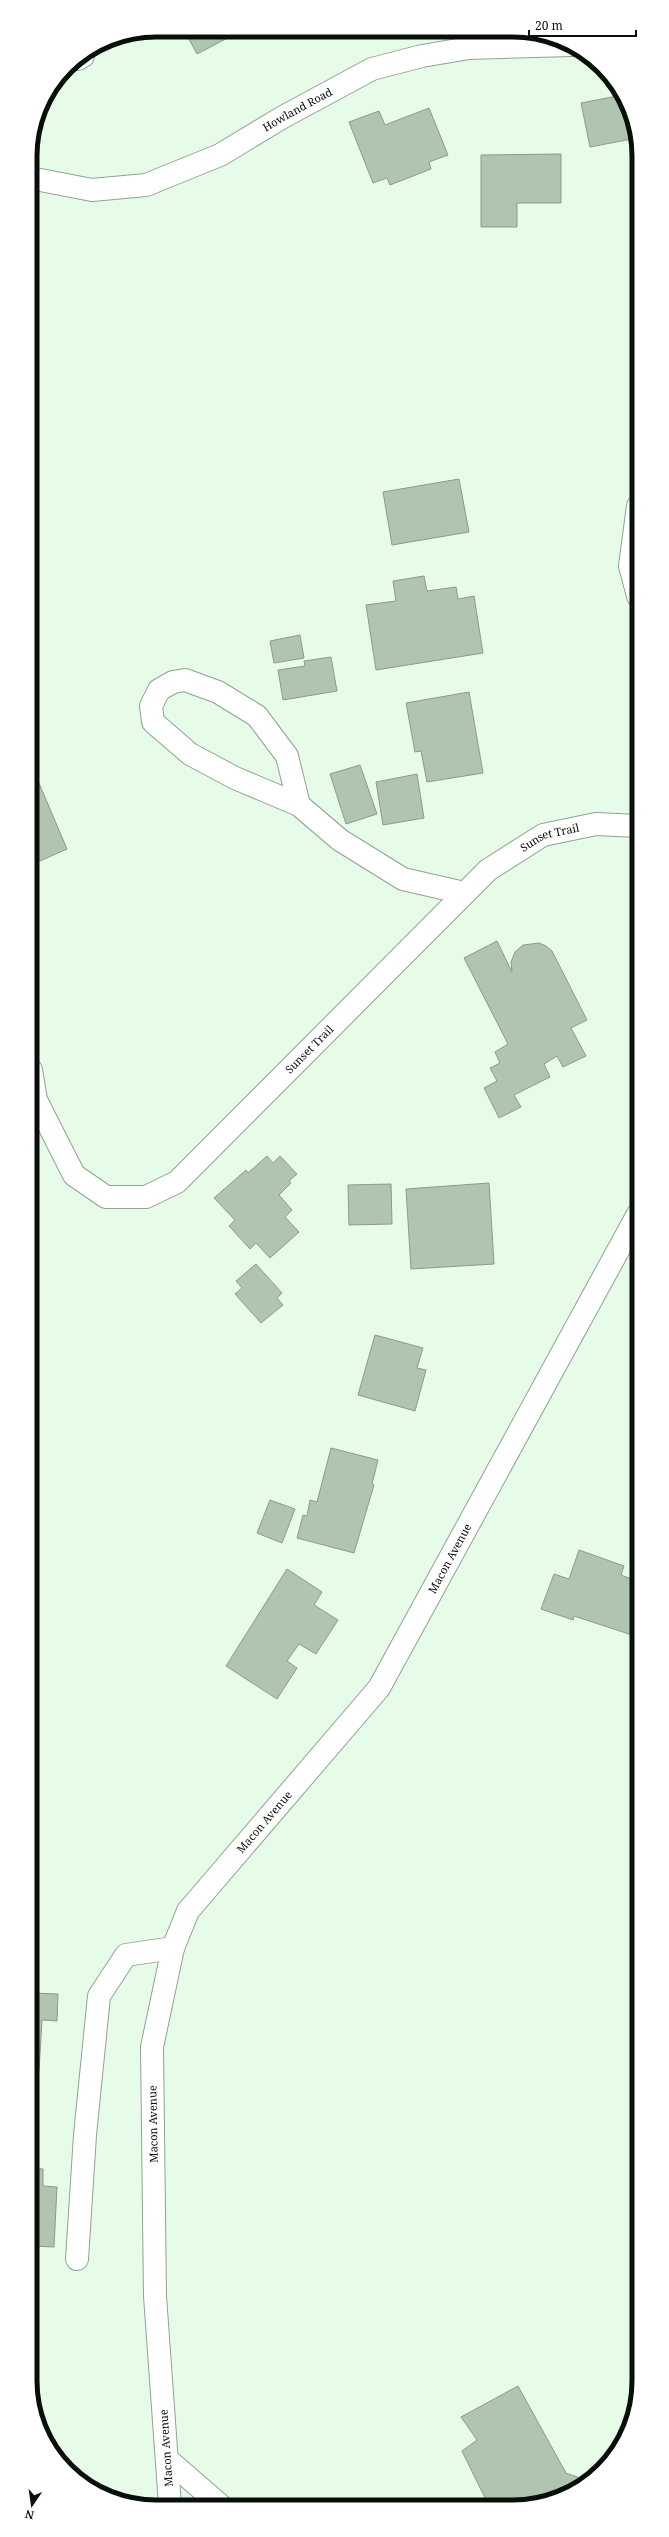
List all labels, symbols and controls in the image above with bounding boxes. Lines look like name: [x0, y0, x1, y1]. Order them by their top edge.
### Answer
scale bar: [529, 12, 636, 38]
text: 20 m: [535, 17, 563, 34]
street label: Howland Road: [260, 84, 335, 135]
street label: Sunset Trail: [517, 820, 581, 855]
street label: Sunset Trail: [281, 1021, 337, 1076]
street label: Macon Avenue: [424, 1520, 475, 1596]
street label: Macon Avenue: [233, 1787, 295, 1856]
street label: Macon Avenue: [144, 2085, 161, 2163]
street label: Macon Avenue: [155, 2409, 176, 2487]
north arrow: [12, 2485, 52, 2525]
text: N: [23, 2507, 36, 2524]

